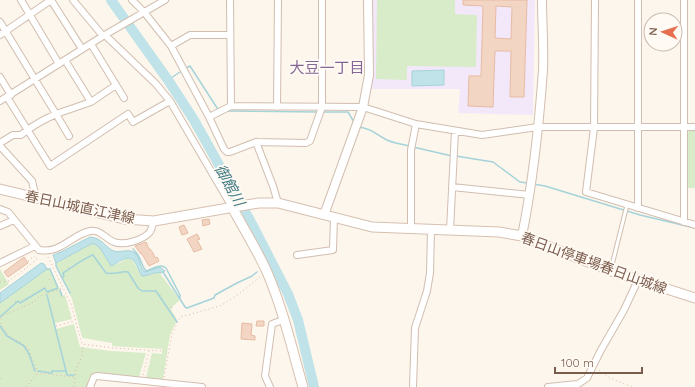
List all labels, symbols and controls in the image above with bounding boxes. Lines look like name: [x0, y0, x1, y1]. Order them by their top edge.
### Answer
north arrow: [643, 12, 683, 52]
text: N: [646, 27, 660, 36]
district label: 大豆一丁目: [289, 58, 365, 77]
water label: 御館川: [211, 161, 250, 211]
street label: 春日山城直江津線: [23, 187, 137, 227]
street label: 春日山停車場春日山城線: [519, 228, 669, 298]
scale bar: [555, 349, 642, 375]
text: 100 m: [561, 355, 594, 370]

